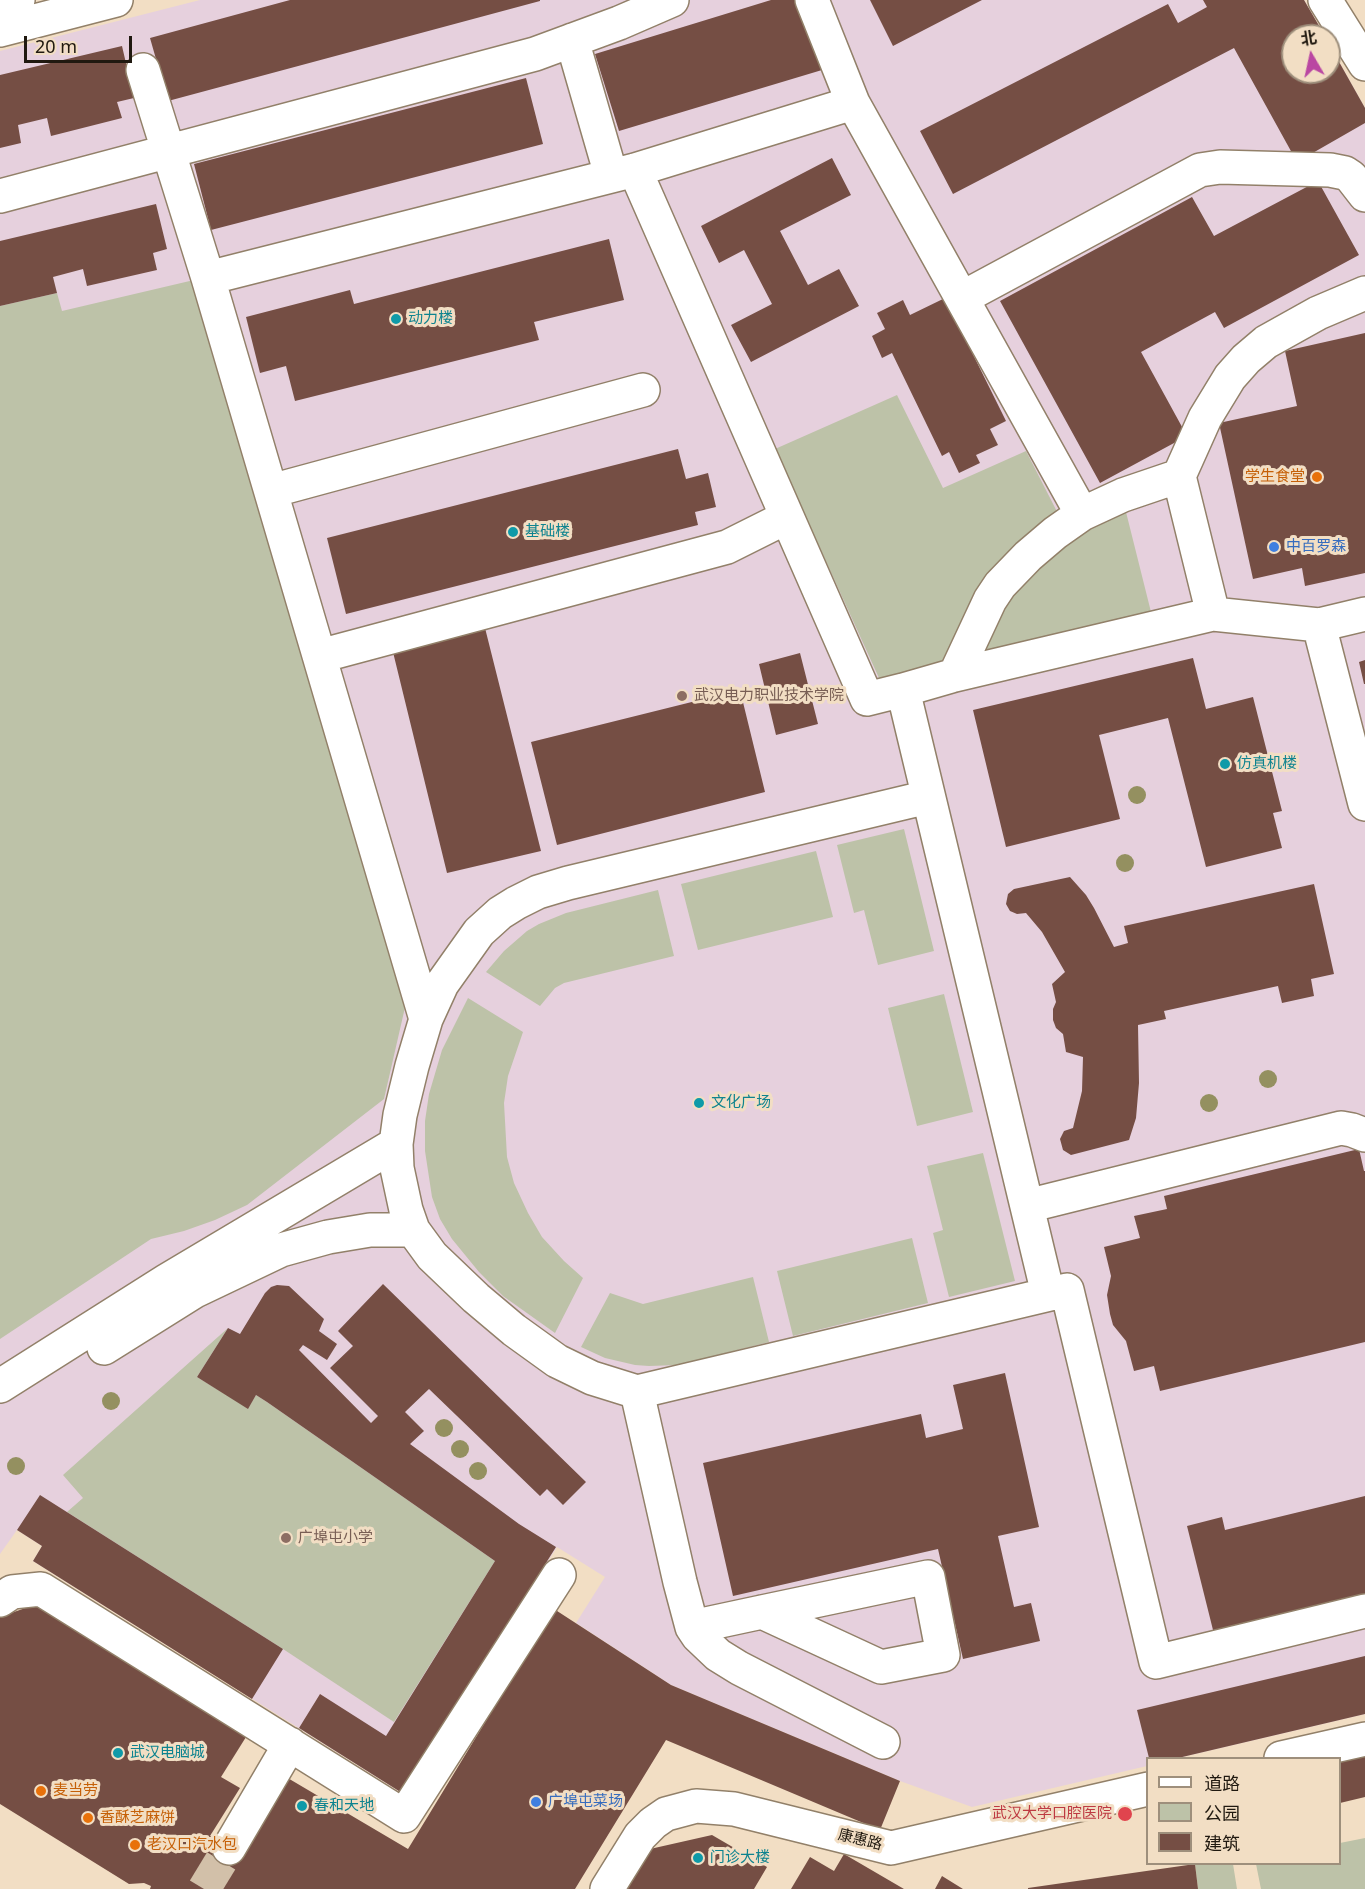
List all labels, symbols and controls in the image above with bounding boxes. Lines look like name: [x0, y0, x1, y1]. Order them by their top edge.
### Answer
scale bar: [27, 24, 135, 62]
north arrow: [1281, 24, 1341, 84]
text: 北: [1299, 26, 1318, 50]
text: 20 m: [35, 34, 77, 58]
place label: 动力楼: [408, 310, 453, 328]
marker: 动力楼: [389, 312, 403, 326]
place label: 学生食堂: [1245, 468, 1305, 486]
marker: 学生食堂: [1310, 470, 1324, 484]
place label: 基础楼: [525, 523, 570, 541]
marker: 基础楼: [506, 525, 520, 539]
place label: 中百罗森: [1286, 538, 1346, 556]
marker: 中百罗森: [1267, 540, 1281, 554]
place label: 武汉电力职业技术学院: [694, 687, 844, 705]
marker: 武汉电力职业技术学院: [675, 689, 689, 703]
place label: 仿真机楼: [1237, 755, 1297, 773]
marker: 仿真机楼: [1218, 757, 1232, 771]
place label: 文化广场: [711, 1094, 771, 1112]
marker: 文化广场: [692, 1096, 706, 1110]
place label: 广埠屯小学: [298, 1529, 373, 1547]
marker: 广埠屯小学: [279, 1531, 293, 1545]
place label: 武汉电脑城: [130, 1744, 205, 1762]
marker: 武汉电脑城: [111, 1746, 125, 1760]
legend: [1146, 1757, 1341, 1865]
text: 道路: [1204, 1771, 1240, 1795]
place label: 麦当劳: [53, 1782, 98, 1800]
marker: 麦当劳: [34, 1784, 48, 1798]
place label: 广埠屯菜场: [548, 1793, 623, 1811]
marker: 广埠屯菜场: [529, 1795, 543, 1809]
place label: 春和天地: [314, 1797, 374, 1815]
marker: 春和天地: [295, 1799, 309, 1813]
text: 公园: [1204, 1801, 1240, 1825]
place label: 武汉大学口腔医院: [992, 1805, 1112, 1823]
marker: 武汉大学口腔医院: [1116, 1805, 1134, 1823]
place label: 香酥芝麻饼: [100, 1809, 175, 1827]
marker: 香酥芝麻饼: [81, 1811, 95, 1825]
street label: 康惠路: [836, 1826, 884, 1854]
text: 建筑: [1204, 1831, 1240, 1855]
place label: 老汉口汽水包: [147, 1836, 237, 1854]
marker: 老汉口汽水包: [128, 1838, 142, 1852]
place label: 门诊大楼: [710, 1849, 770, 1867]
marker: 门诊大楼: [691, 1851, 705, 1865]

